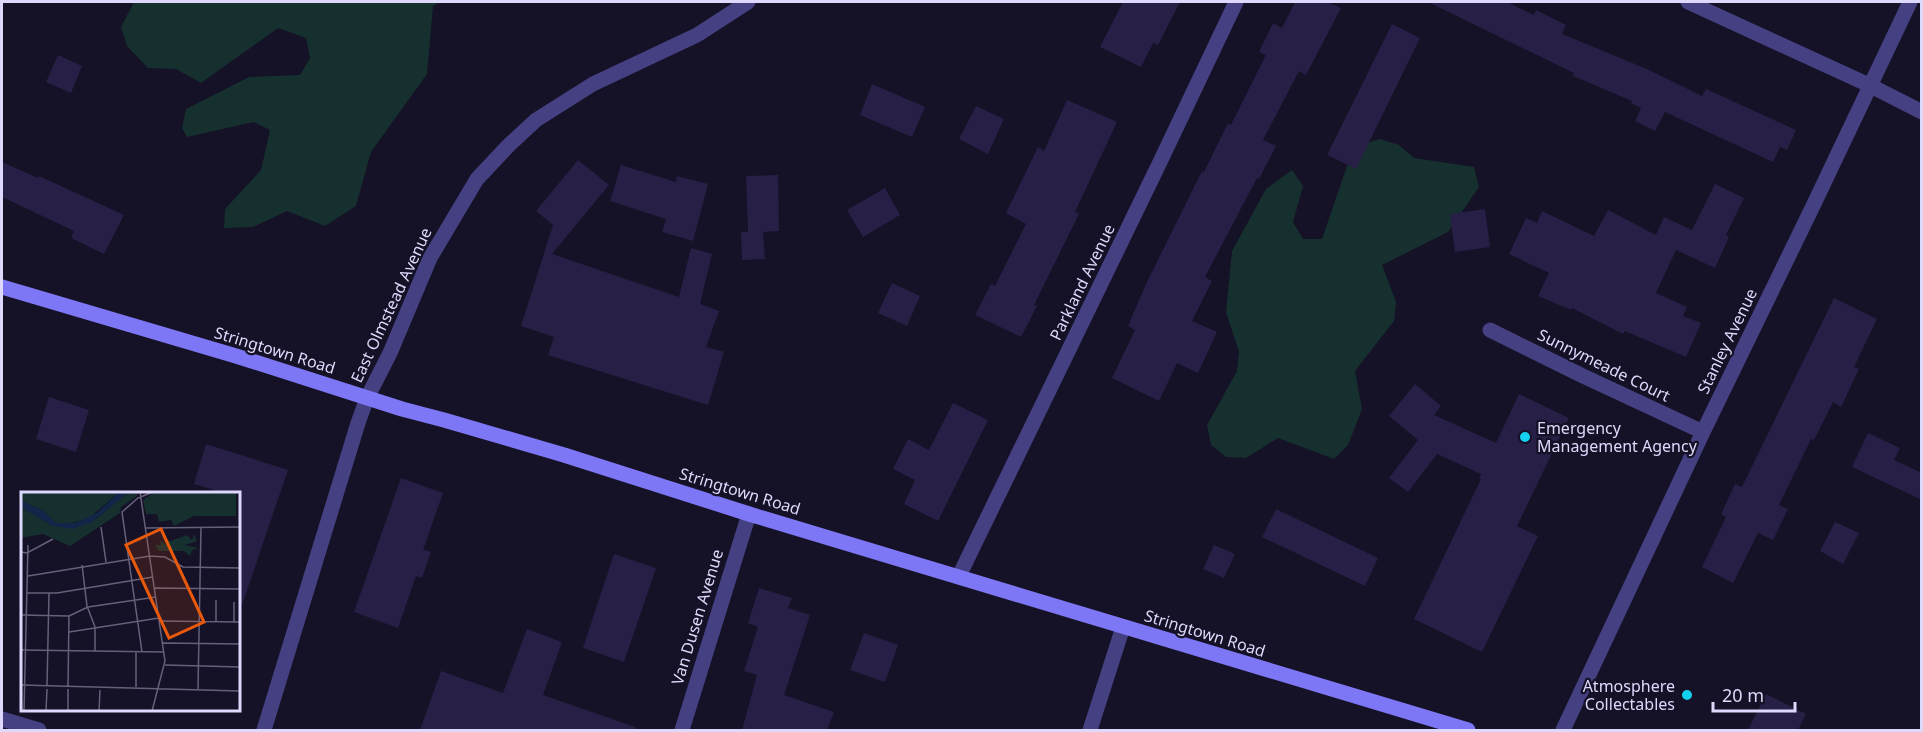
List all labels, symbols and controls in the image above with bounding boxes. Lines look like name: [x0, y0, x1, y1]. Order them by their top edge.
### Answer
street label: Parkland Avenue: [1044, 220, 1120, 344]
street label: East Olmstead Avenue: [345, 224, 437, 386]
street label: Stanley Avenue: [1692, 285, 1762, 397]
street label: Stringtown Road: [212, 321, 338, 379]
street label: Sunnymeade Court: [1534, 323, 1674, 407]
place label: Emergency Management Agency: [1537, 417, 1698, 457]
marker: Emergency Management Agency: [1518, 430, 1532, 444]
street label: Stringtown Road: [677, 462, 803, 520]
inset map: [21, 492, 240, 711]
street label: Van Dusen Avenue: [666, 546, 728, 688]
street label: Stringtown Road: [1142, 604, 1268, 662]
place label: Atmosphere Collectables: [1583, 675, 1675, 715]
scale bar: [1713, 675, 1796, 713]
text: 20 m: [1722, 683, 1764, 707]
marker: Atmosphere Collectables: [1680, 688, 1694, 702]

